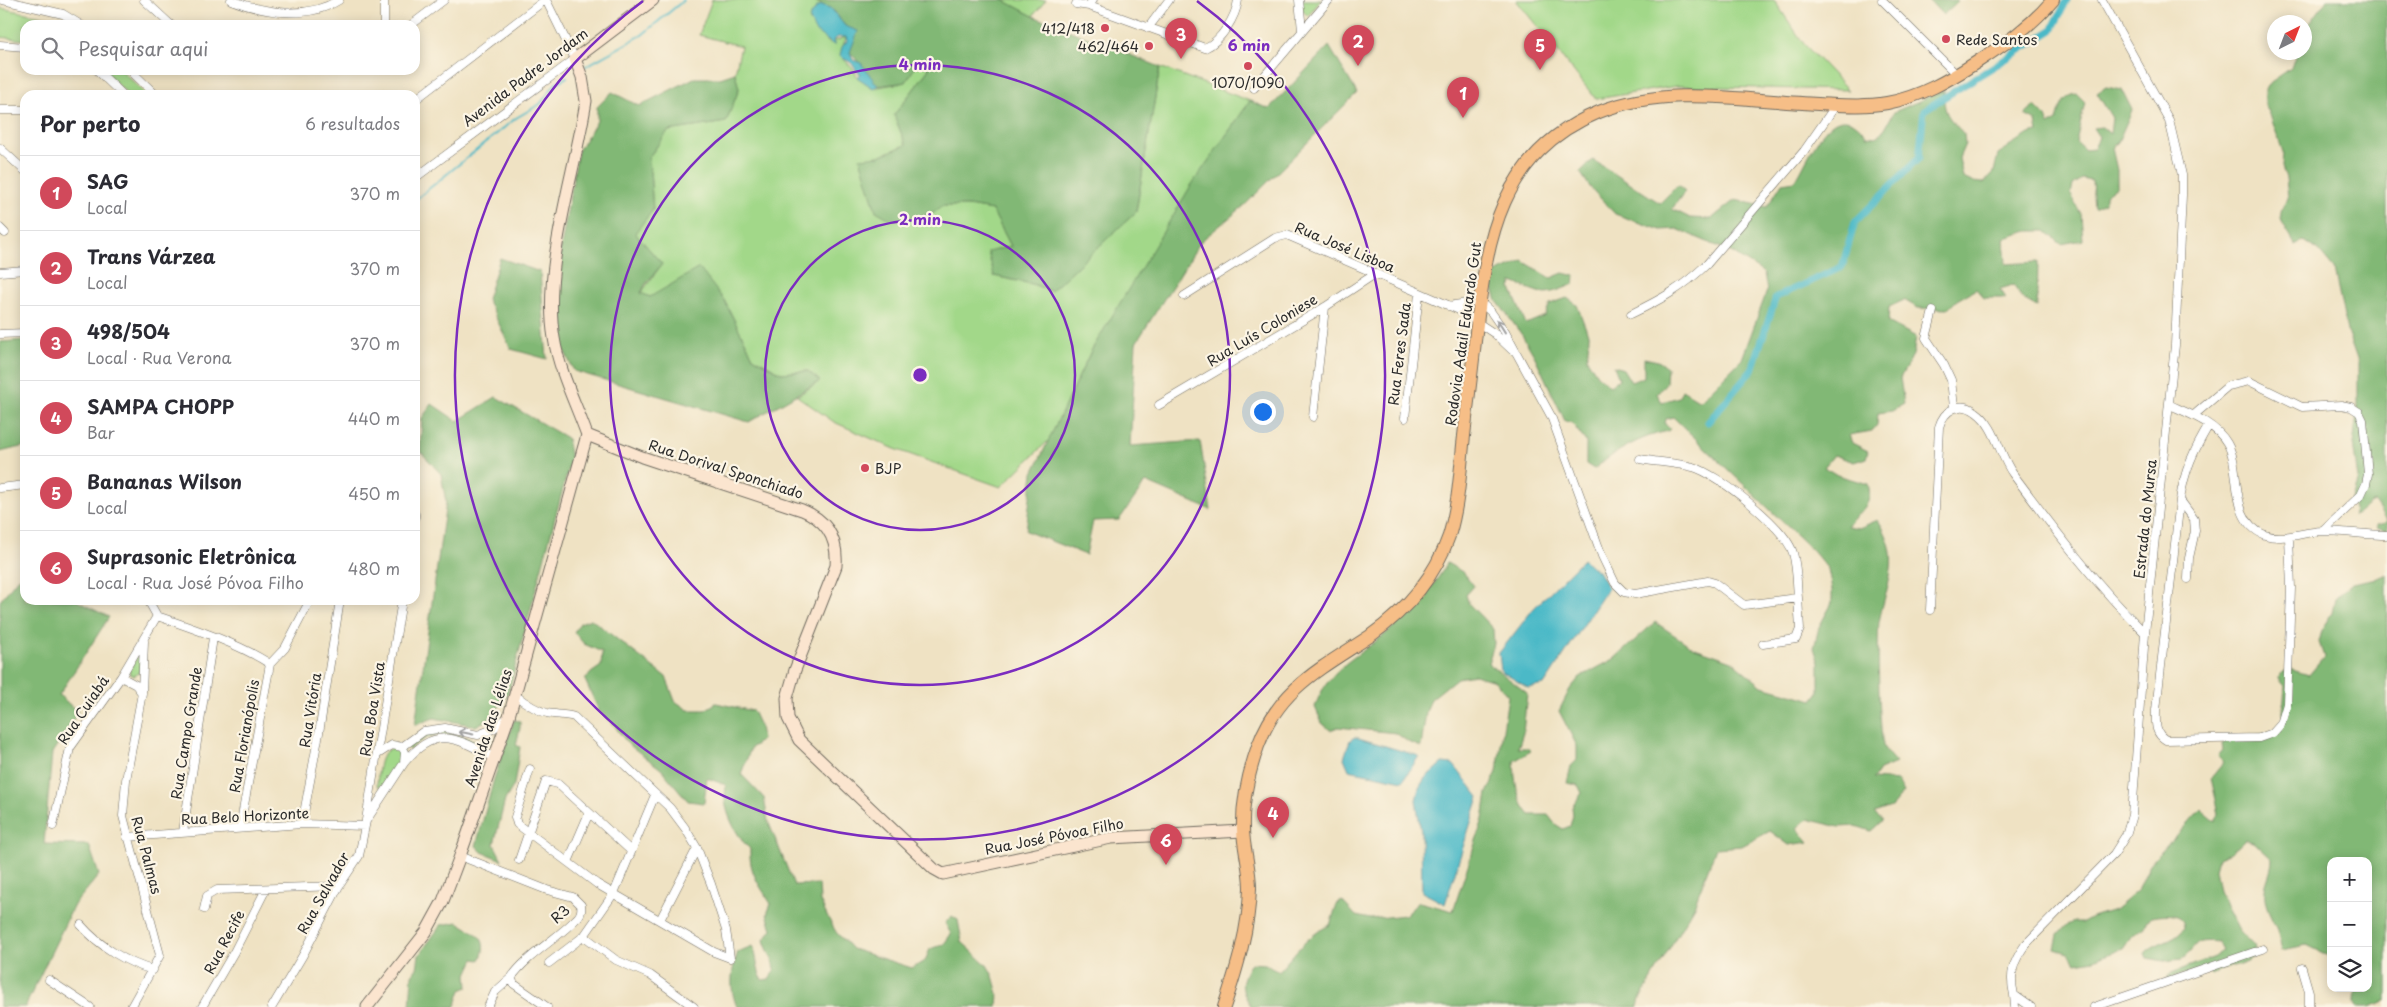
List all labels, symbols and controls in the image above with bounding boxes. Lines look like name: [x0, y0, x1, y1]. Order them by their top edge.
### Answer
north arrow: [2267, 15, 2312, 60]
place label: 412/418: [1042, 18, 1095, 39]
pin: 3: [1165, 18, 1197, 59]
search box: [20, 20, 420, 75]
marker: 412/418: [1099, 22, 1111, 34]
street label: Avenida Padre Jordam: [458, 23, 592, 131]
pin: 2: [1342, 25, 1374, 66]
pin: 5: [1524, 29, 1556, 70]
place label: Rede Santos: [1956, 29, 2037, 50]
text: 6 min: [1228, 33, 1270, 56]
marker: Rede Santos: [1940, 33, 1952, 45]
icon: search: [38, 34, 66, 62]
text: Pesquisar aqui: [78, 34, 208, 62]
place label: 462/464: [1078, 36, 1139, 57]
marker: 462/464: [1143, 40, 1155, 52]
text: 4 min: [899, 52, 941, 75]
marker: 1070/1090: [1242, 60, 1254, 72]
place label: 1070/1090: [1211, 72, 1285, 93]
pin: 1: [1447, 77, 1479, 118]
text: Por perto: [40, 107, 140, 139]
text: 6 resultados: [305, 111, 400, 135]
text: SAG: [87, 167, 129, 195]
text: 1: [52, 181, 60, 205]
text: 370 m: [350, 181, 400, 205]
text: Local: [87, 195, 128, 219]
text: 2 min: [899, 207, 941, 230]
street label: Rua José Lisboa: [1292, 216, 1398, 278]
street label: Rodovia Adail Eduardo Gut: [1440, 240, 1486, 427]
text: Trans Várzea: [87, 242, 216, 270]
text: 2: [50, 256, 62, 280]
text: 370 m: [350, 256, 400, 280]
text: Local: [87, 270, 128, 294]
street label: Rua Luís Coloniese: [1203, 288, 1321, 371]
street label: Rua Feres Sada: [1382, 301, 1416, 407]
text: 498/504: [87, 317, 170, 345]
one-way arrow: [1496, 319, 1506, 333]
text: 3: [51, 331, 61, 355]
text: 370 m: [350, 331, 400, 355]
text: Local · Rua Verona: [87, 345, 232, 369]
centre of rings: [911, 366, 929, 384]
text: SAMPA CHOPP: [87, 392, 234, 420]
your location: [1250, 399, 1276, 425]
text: 4: [51, 406, 61, 430]
text: 440 m: [348, 406, 400, 430]
text: Bar: [87, 420, 115, 444]
street label: Rua Dorival Sponchiado: [646, 434, 806, 504]
place label: BJP: [875, 458, 902, 479]
street label: Estrada do Mursa: [2128, 458, 2162, 580]
marker: BJP: [859, 462, 871, 474]
text: Bananas Wilson: [87, 467, 242, 495]
text: 5: [51, 481, 61, 505]
text: 450 m: [348, 481, 400, 505]
text: Local: [87, 495, 128, 519]
text: Suprasonic Eletrônica: [87, 542, 297, 570]
text: 6: [50, 556, 62, 580]
text: 480 m: [348, 556, 400, 580]
text: Local · Rua José Póvoa Filho: [87, 570, 304, 594]
street label: Rua Boa Vista: [354, 660, 390, 758]
street label: Rua Campo Grande: [165, 665, 207, 801]
street label: Avenida das Lélias: [459, 666, 517, 790]
street label: Rua Cuiabá: [52, 671, 114, 749]
street label: Rua Vitória: [294, 671, 326, 749]
street label: Rua Florianópolis: [224, 678, 264, 794]
one-way arrow: [458, 728, 474, 737]
pin: 4: [1257, 797, 1289, 838]
street label: Rua Belo Horizonte: [180, 802, 310, 830]
street label: Rua José Póvoa Filho: [983, 812, 1125, 860]
street label: Rua Palmas: [127, 814, 167, 896]
pin: 6: [1150, 824, 1182, 865]
street label: Rua Salvador: [292, 848, 354, 938]
map controls: [2327, 857, 2372, 992]
button: +: [2327, 857, 2372, 902]
street label: R3: [546, 900, 574, 928]
button: −: [2327, 902, 2372, 947]
street label: Rua Recife: [198, 906, 250, 978]
button: layers: [2327, 947, 2372, 992]

